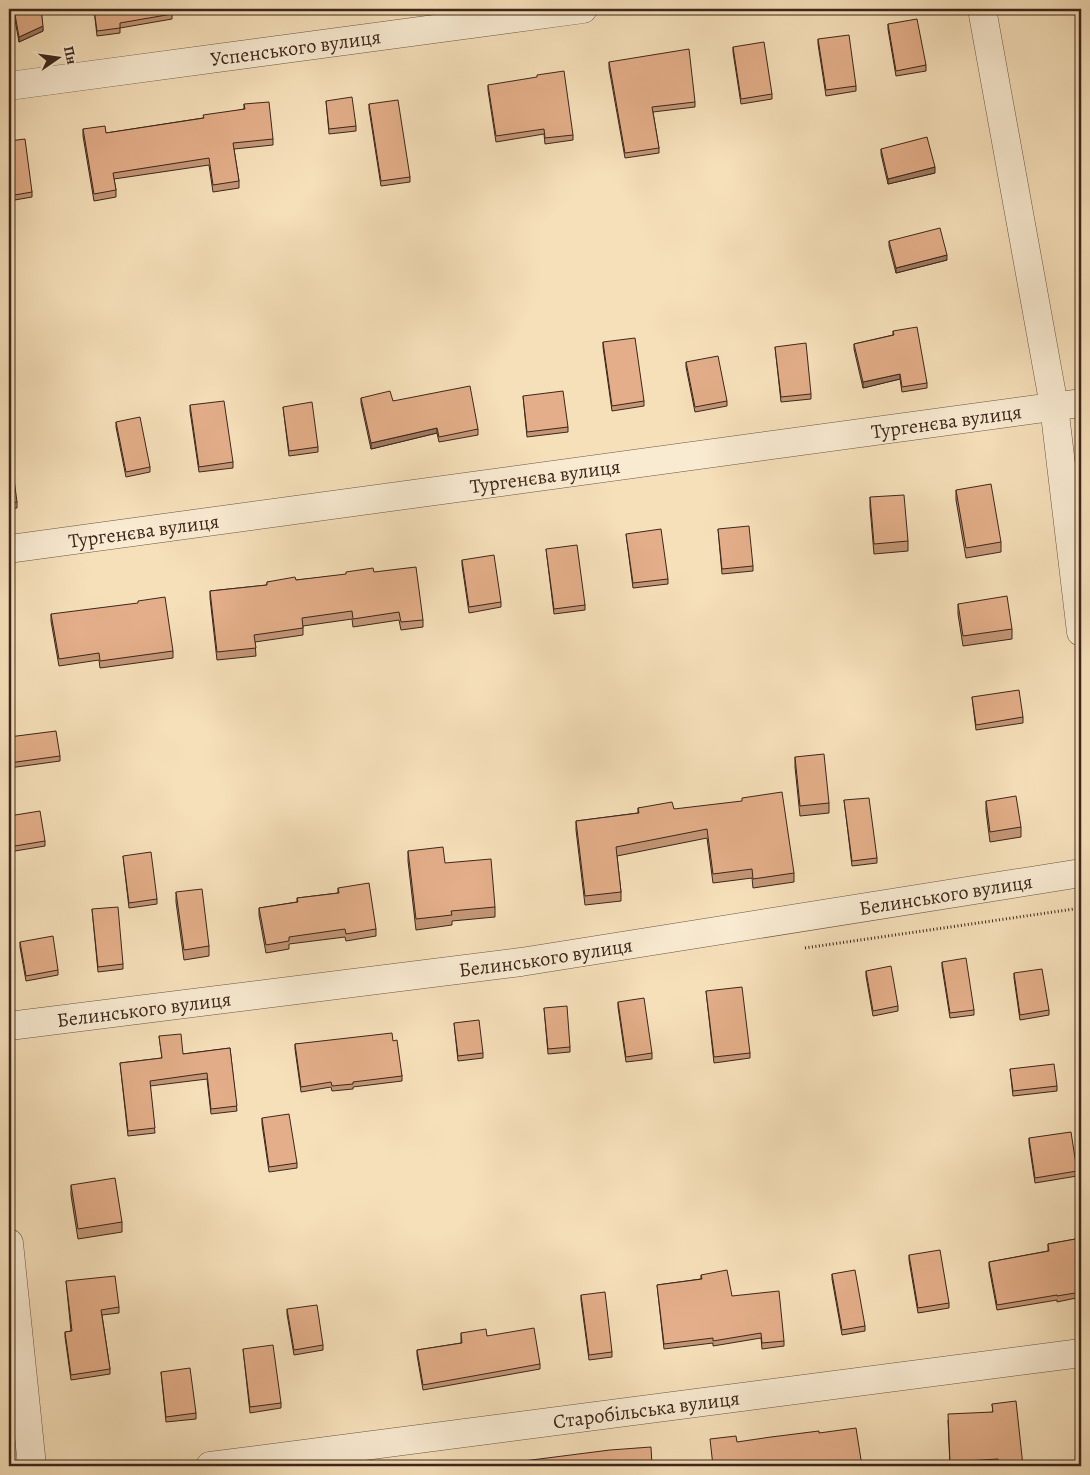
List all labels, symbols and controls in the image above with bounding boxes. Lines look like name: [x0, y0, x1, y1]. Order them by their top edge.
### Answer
street label: Успенського вулиця: [209, 23, 382, 73]
north arrow: [32, 32, 82, 82]
text: Пн: [59, 44, 81, 66]
street label: Тургенєва вулиця: [870, 398, 1023, 445]
street label: Тургенєва вулиця: [468, 453, 622, 500]
street label: Тургенєва вулиця: [67, 508, 221, 555]
street label: Белинського вулиця: [857, 868, 1034, 922]
street label: Белинського вулиця: [457, 931, 635, 984]
street label: Белинського вулиця: [55, 985, 233, 1034]
street label: Старобільська вулиця: [552, 1384, 741, 1435]

